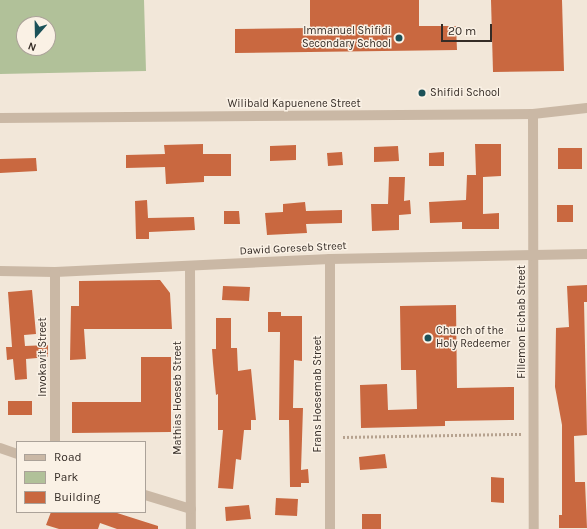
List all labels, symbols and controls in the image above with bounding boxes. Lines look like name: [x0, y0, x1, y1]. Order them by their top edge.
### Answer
north arrow: [16, 16, 56, 56]
scale bar: [443, 16, 494, 42]
text: 20 m: [448, 24, 476, 38]
place label: Immanuel Shifidi Secondary School: [302, 25, 391, 51]
marker: Immanuel Shifidi Secondary School: [394, 33, 404, 43]
text: N: [26, 39, 38, 54]
place label: Shifidi School: [430, 86, 500, 100]
marker: Shifidi School: [417, 88, 427, 98]
street label: Wilibald Kapuenene Street: [227, 97, 361, 111]
street label: Dawid Goreseb Street: [239, 240, 347, 258]
street label: Fillemon Eichab Street: [515, 265, 529, 379]
street label: Invokavit Street: [36, 317, 50, 397]
place label: Church of the Holy Redeemer: [436, 325, 510, 351]
marker: Church of the Holy Redeemer: [423, 333, 433, 343]
street label: Frans Hoesemab Street: [311, 336, 325, 452]
street label: Mathias Hoeseb Street: [171, 341, 185, 455]
legend: [16, 441, 146, 513]
text: Road: [54, 450, 82, 464]
text: Park: [54, 470, 78, 484]
text: Building: [54, 490, 100, 504]

